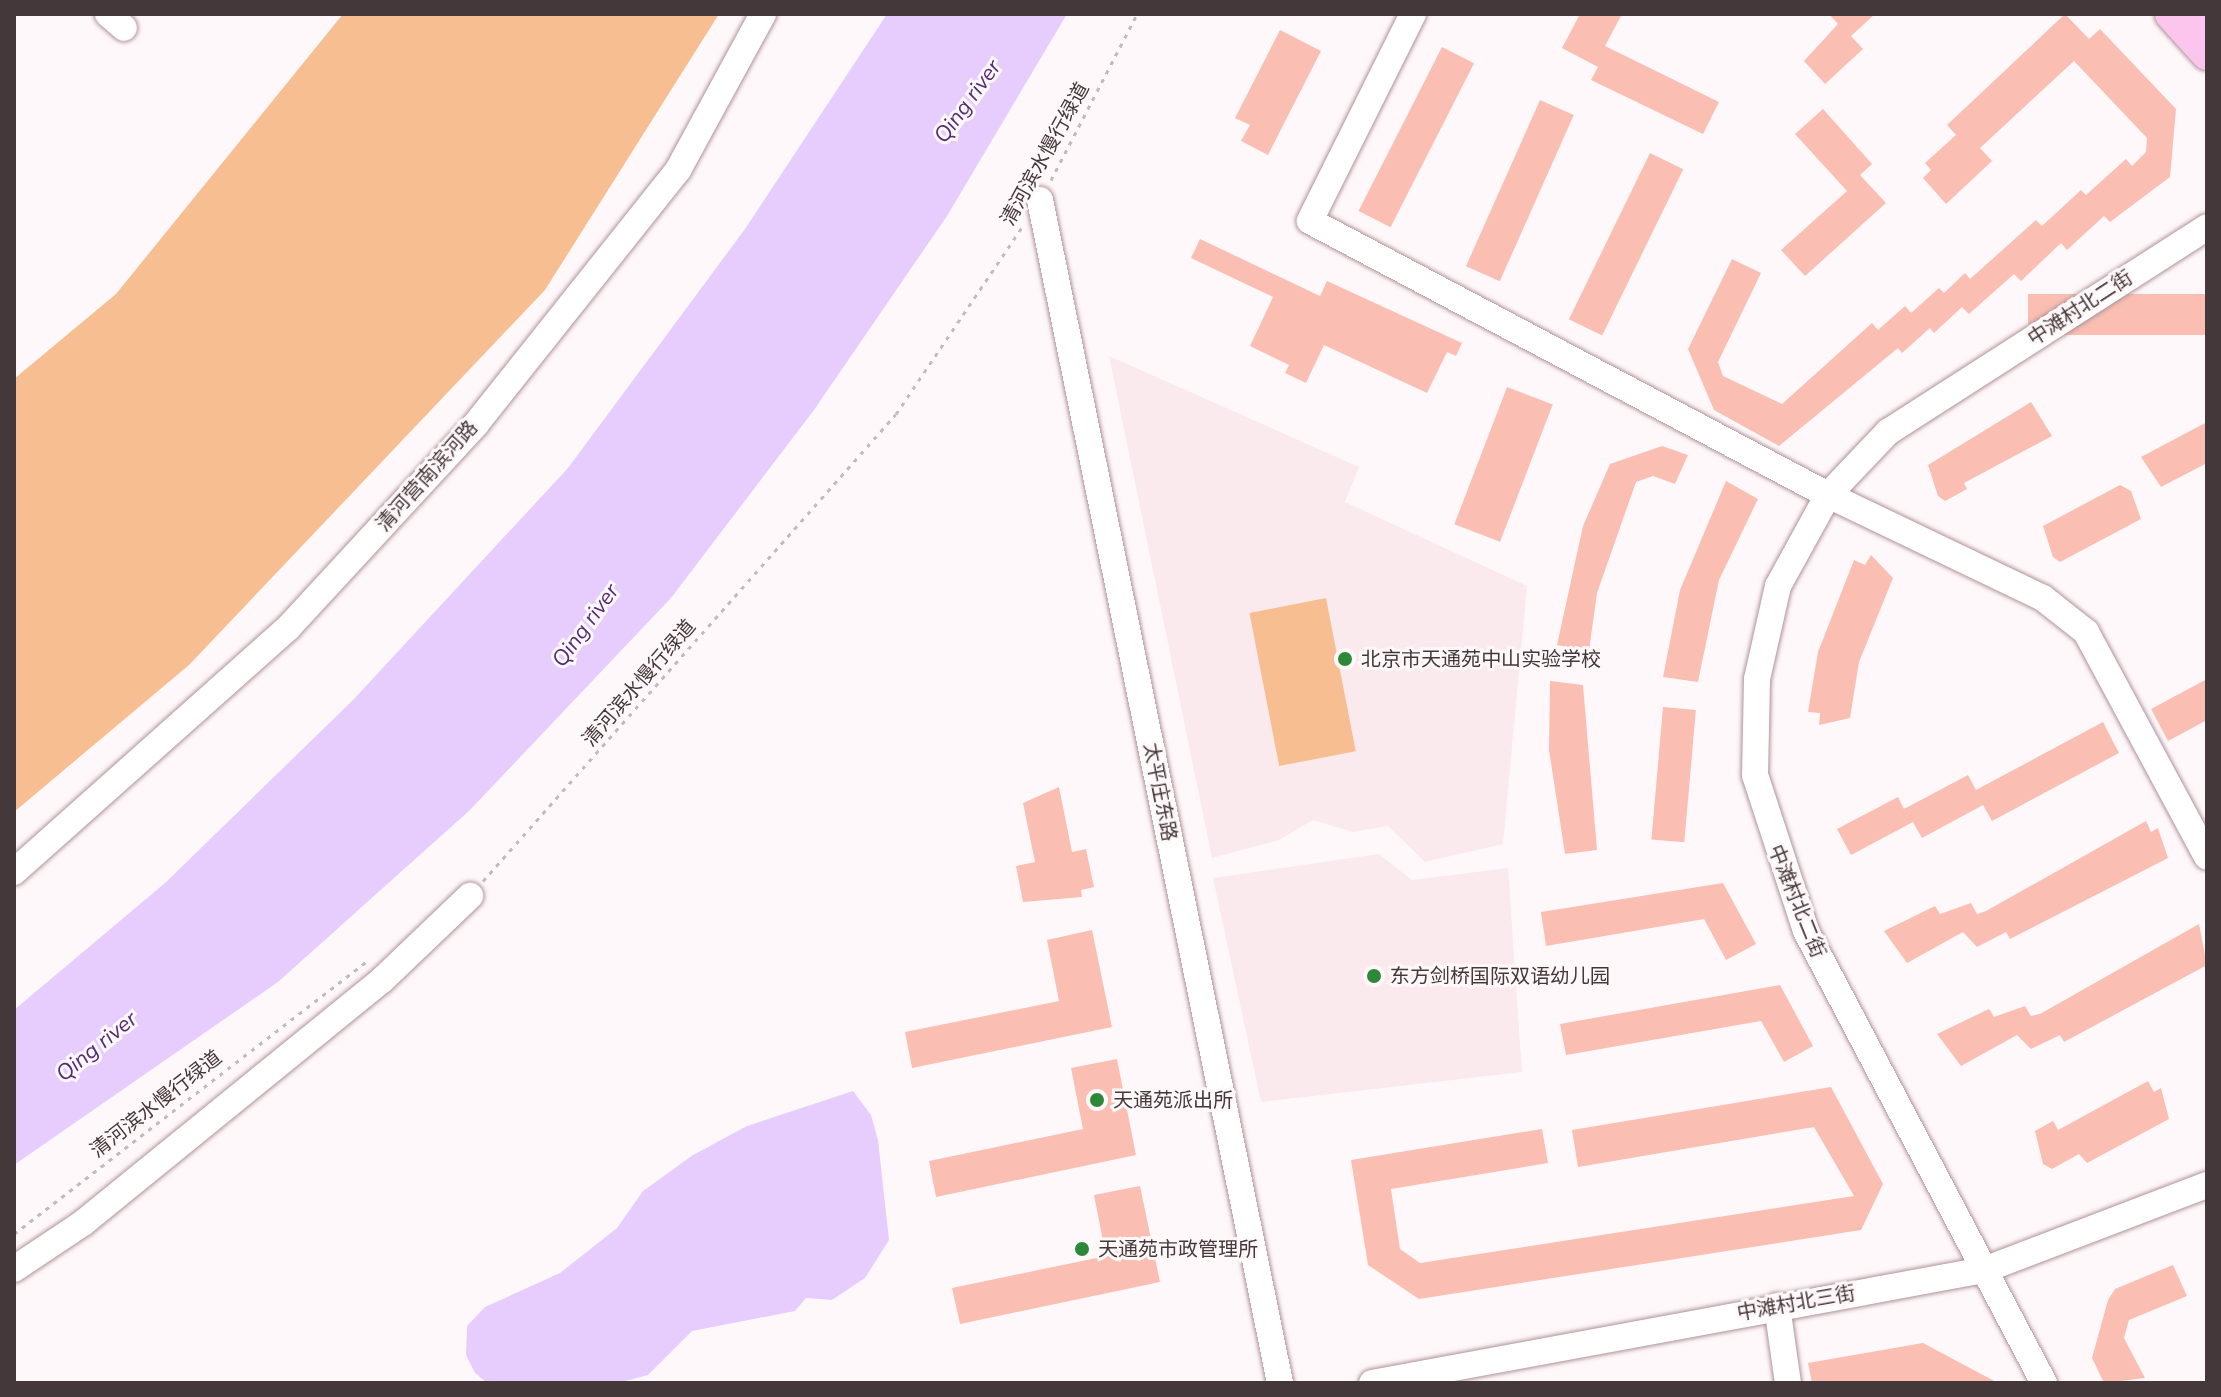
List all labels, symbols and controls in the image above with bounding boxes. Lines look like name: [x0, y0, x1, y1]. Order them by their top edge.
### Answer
water label: Qing river: [929, 55, 1007, 149]
street label: 清河滨水慢行绿道: [996, 78, 1094, 230]
street label: 中滩村北二街: [2023, 265, 2137, 351]
street label: 清河营南滨河路: [371, 416, 483, 536]
water label: Qing river: [547, 579, 625, 673]
street label: 清河滨水慢行绿道: [577, 615, 701, 751]
place label: 北京市天通苑中山实验学校: [1361, 647, 1601, 671]
marker: 北京市天通苑中山实验学校: [1336, 650, 1354, 668]
street label: 太平庄东路: [1139, 741, 1181, 843]
street label: 中滩村北二街: [1763, 841, 1831, 961]
place label: 东方剑桥国际双语幼儿园: [1390, 964, 1610, 988]
marker: 东方剑桥国际双语幼儿园: [1365, 967, 1383, 985]
water label: Qing river: [51, 1006, 143, 1088]
street label: 清河滨水慢行绿道: [86, 1045, 226, 1163]
place label: 天通苑派出所: [1113, 1088, 1233, 1112]
marker: 天通苑派出所: [1088, 1091, 1106, 1109]
place label: 天通苑市政管理所: [1098, 1237, 1258, 1261]
marker: 天通苑市政管理所: [1073, 1240, 1091, 1258]
street label: 中滩村北三街: [1735, 1281, 1857, 1325]

